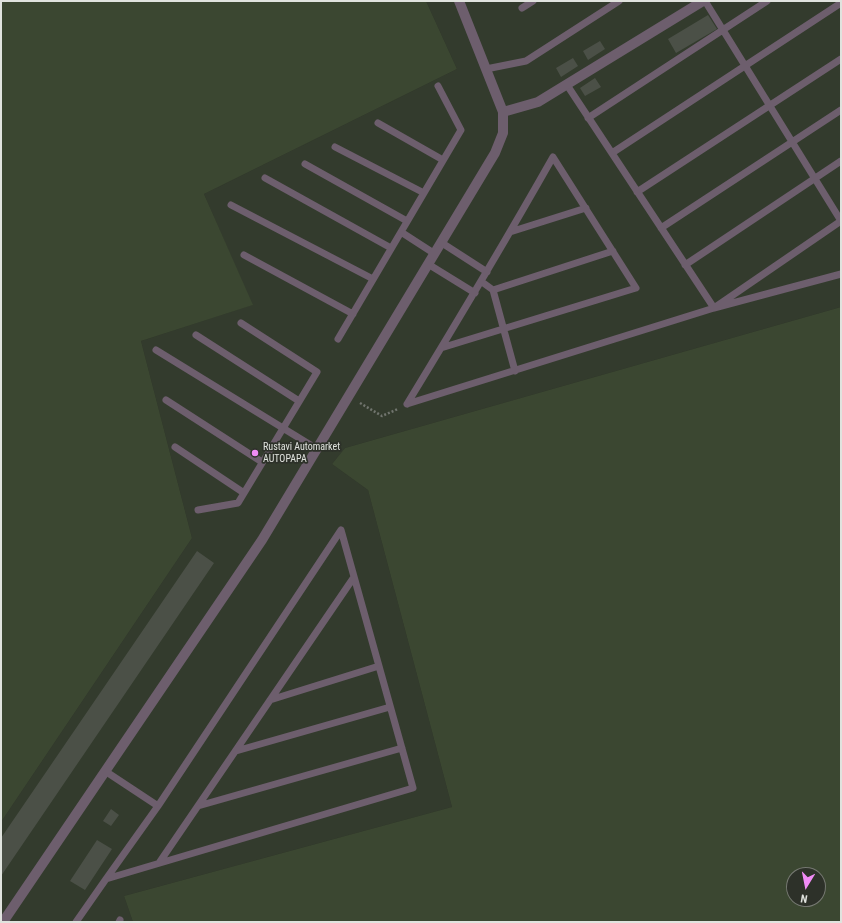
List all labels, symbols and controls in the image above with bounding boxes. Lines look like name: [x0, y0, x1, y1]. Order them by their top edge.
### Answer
place label: Rustavi Automarket AUTOPAPA: [263, 441, 340, 464]
marker: Rustavi Automarket AUTOPAPA: [250, 448, 260, 458]
north arrow: [786, 867, 826, 907]
text: N: [800, 891, 808, 905]

